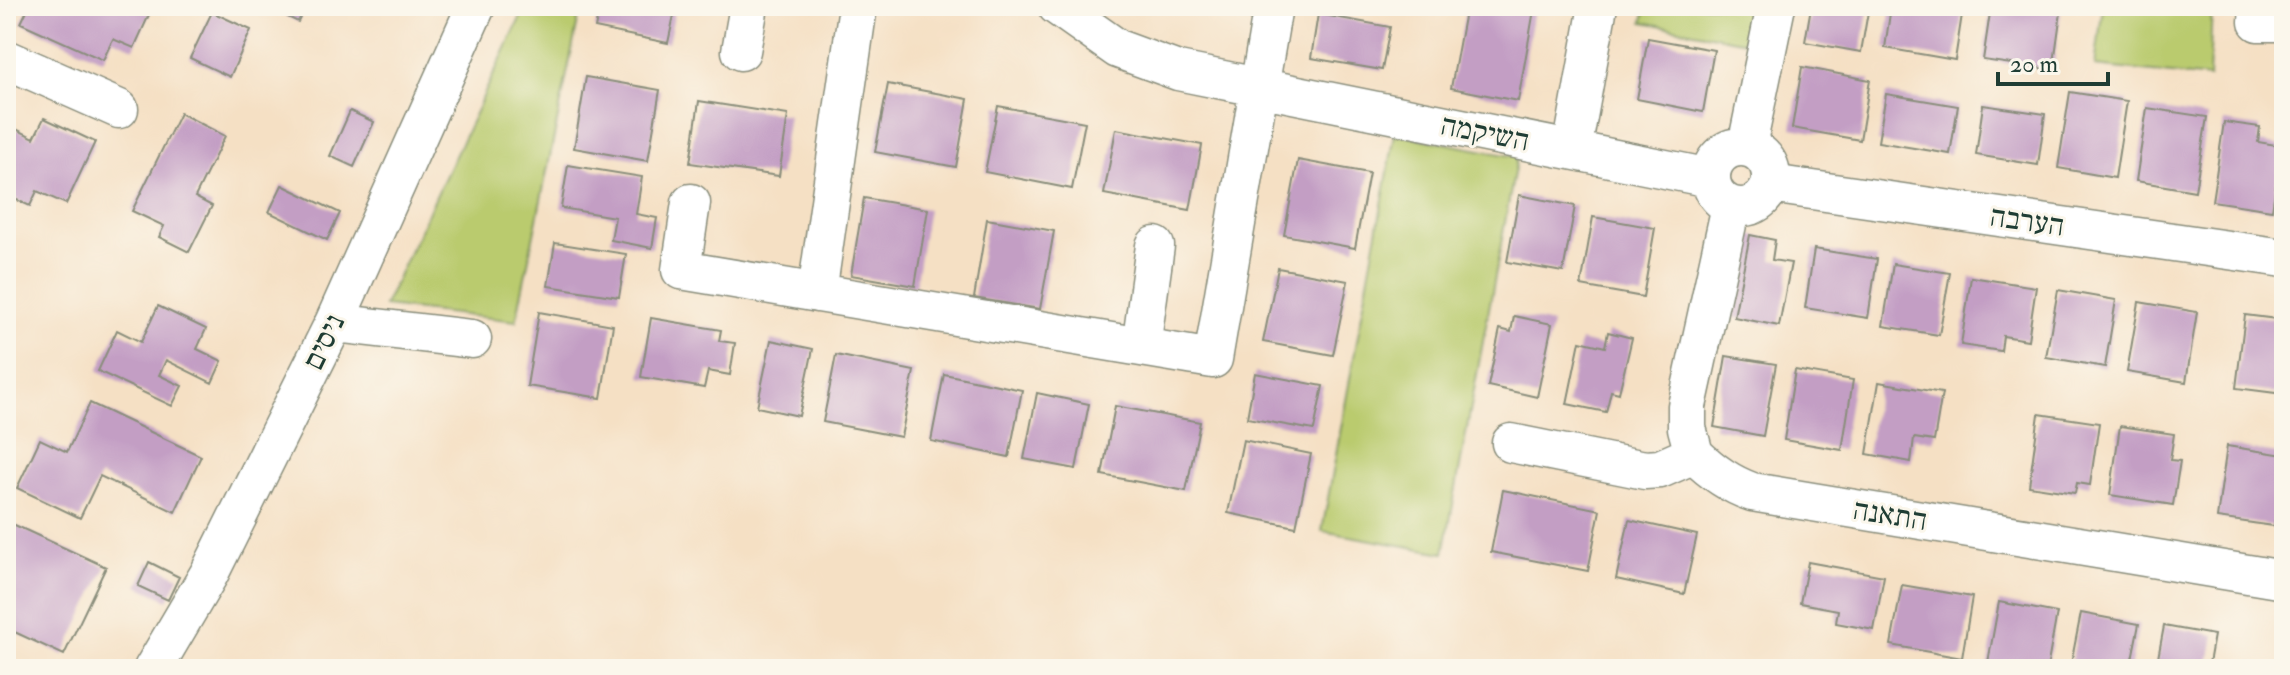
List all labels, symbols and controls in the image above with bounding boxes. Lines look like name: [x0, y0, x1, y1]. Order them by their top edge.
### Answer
scale bar: [1998, 36, 2108, 86]
text: 20 m: [2010, 49, 2059, 80]
street label: השיקמה: [1438, 106, 1532, 160]
street label: הערבה: [1987, 197, 2067, 245]
street label: ניסים: [295, 308, 353, 376]
street label: התאנה: [1850, 491, 1930, 539]

